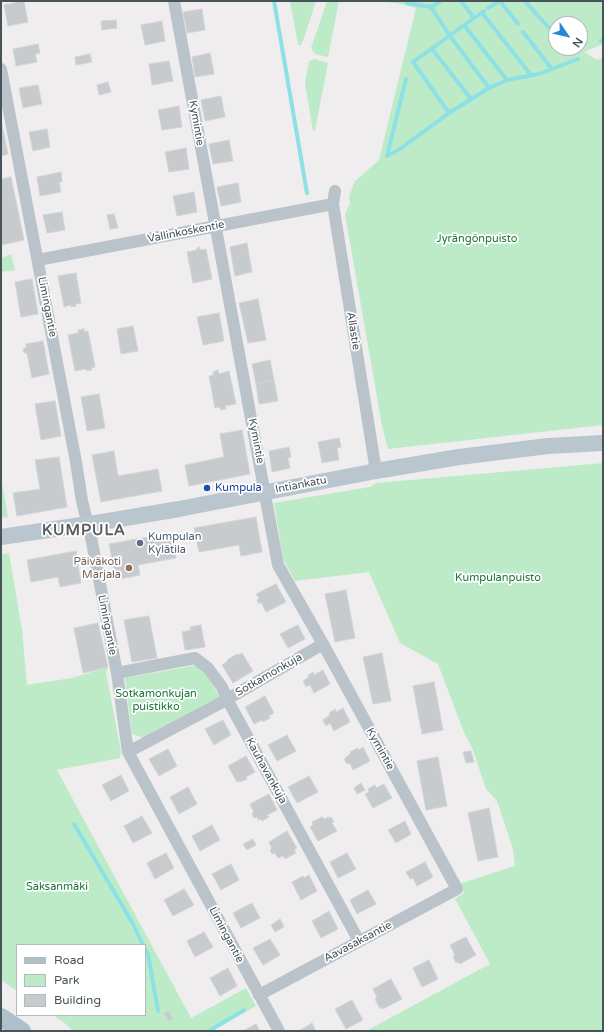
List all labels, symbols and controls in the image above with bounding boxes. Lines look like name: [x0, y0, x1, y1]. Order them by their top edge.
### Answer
north arrow: [548, 16, 588, 56]
text: N: [570, 35, 585, 50]
street label: Kymintie: [186, 99, 206, 147]
street label: Vallinkoskentie: [147, 218, 225, 246]
park label: Jyrängönpuisto: [437, 232, 517, 246]
street label: Limingantie: [35, 276, 59, 338]
street label: Allastie: [343, 311, 363, 351]
street label: Kymintie: [245, 417, 267, 465]
street label: Intiankatu: [274, 474, 328, 496]
place label: Kumpula: [215, 481, 262, 495]
marker: Kumpula: [202, 483, 212, 493]
district label: KUMPULA: [42, 522, 126, 540]
place label: Kumpulan Kylätila: [148, 530, 201, 556]
marker: Kumpulan Kylätila: [135, 538, 145, 548]
place label: Päiväkoti Marjala: [74, 555, 121, 581]
marker: Päiväkoti Marjala: [124, 563, 134, 573]
park label: Kumpulanpuisto: [455, 571, 541, 585]
street label: Limingantie: [95, 594, 119, 656]
street label: Sotkamonkuja: [233, 651, 305, 699]
park label: Sotkamonkujan puistikko: [115, 687, 197, 713]
street label: Kymintie: [363, 726, 397, 772]
street label: Kauhavankuja: [242, 736, 290, 806]
park label: Saksanmäki: [26, 880, 88, 894]
street label: Limingantie: [206, 905, 246, 965]
street label: Aavasaksantie: [322, 919, 394, 965]
legend: [16, 944, 146, 1016]
text: Road: [54, 953, 84, 967]
text: Park: [54, 973, 80, 987]
text: Building: [54, 993, 101, 1007]

